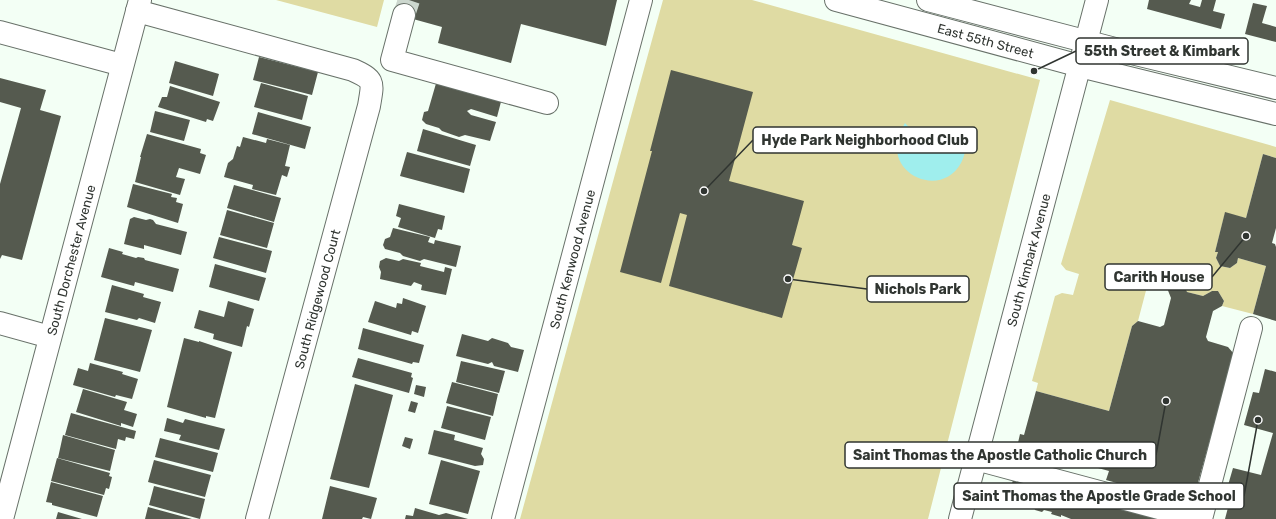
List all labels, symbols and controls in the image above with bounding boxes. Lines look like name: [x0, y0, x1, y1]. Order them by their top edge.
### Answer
street label: East 55th Street: [936, 21, 1035, 61]
callout: 55th Street & Kimbark: [1076, 38, 1248, 64]
text: 55th Street & Kimbark: [1084, 43, 1241, 60]
callout: Hyde Park Neighborhood Club: [753, 127, 977, 153]
text: Hyde Park Neighborhood Club: [761, 132, 969, 149]
street label: South Dorchester Avenue: [44, 183, 99, 337]
street label: South Kenwood Avenue: [547, 188, 598, 330]
street label: South Kimbark Avenue: [1004, 192, 1054, 328]
street label: South Ridgewood Court: [292, 228, 344, 371]
callout: Carith House: [1105, 264, 1212, 290]
text: Carith House: [1113, 269, 1205, 286]
callout: Nichols Park: [867, 276, 969, 302]
text: Nichols Park: [875, 281, 962, 298]
callout: Saint Thomas the Apostle Catholic Church: [845, 442, 1156, 468]
text: Saint Thomas the Apostle Catholic Church: [853, 447, 1147, 464]
callout: Saint Thomas the Apostle Grade School: [954, 483, 1244, 509]
text: Saint Thomas the Apostle Grade School: [962, 488, 1236, 505]

